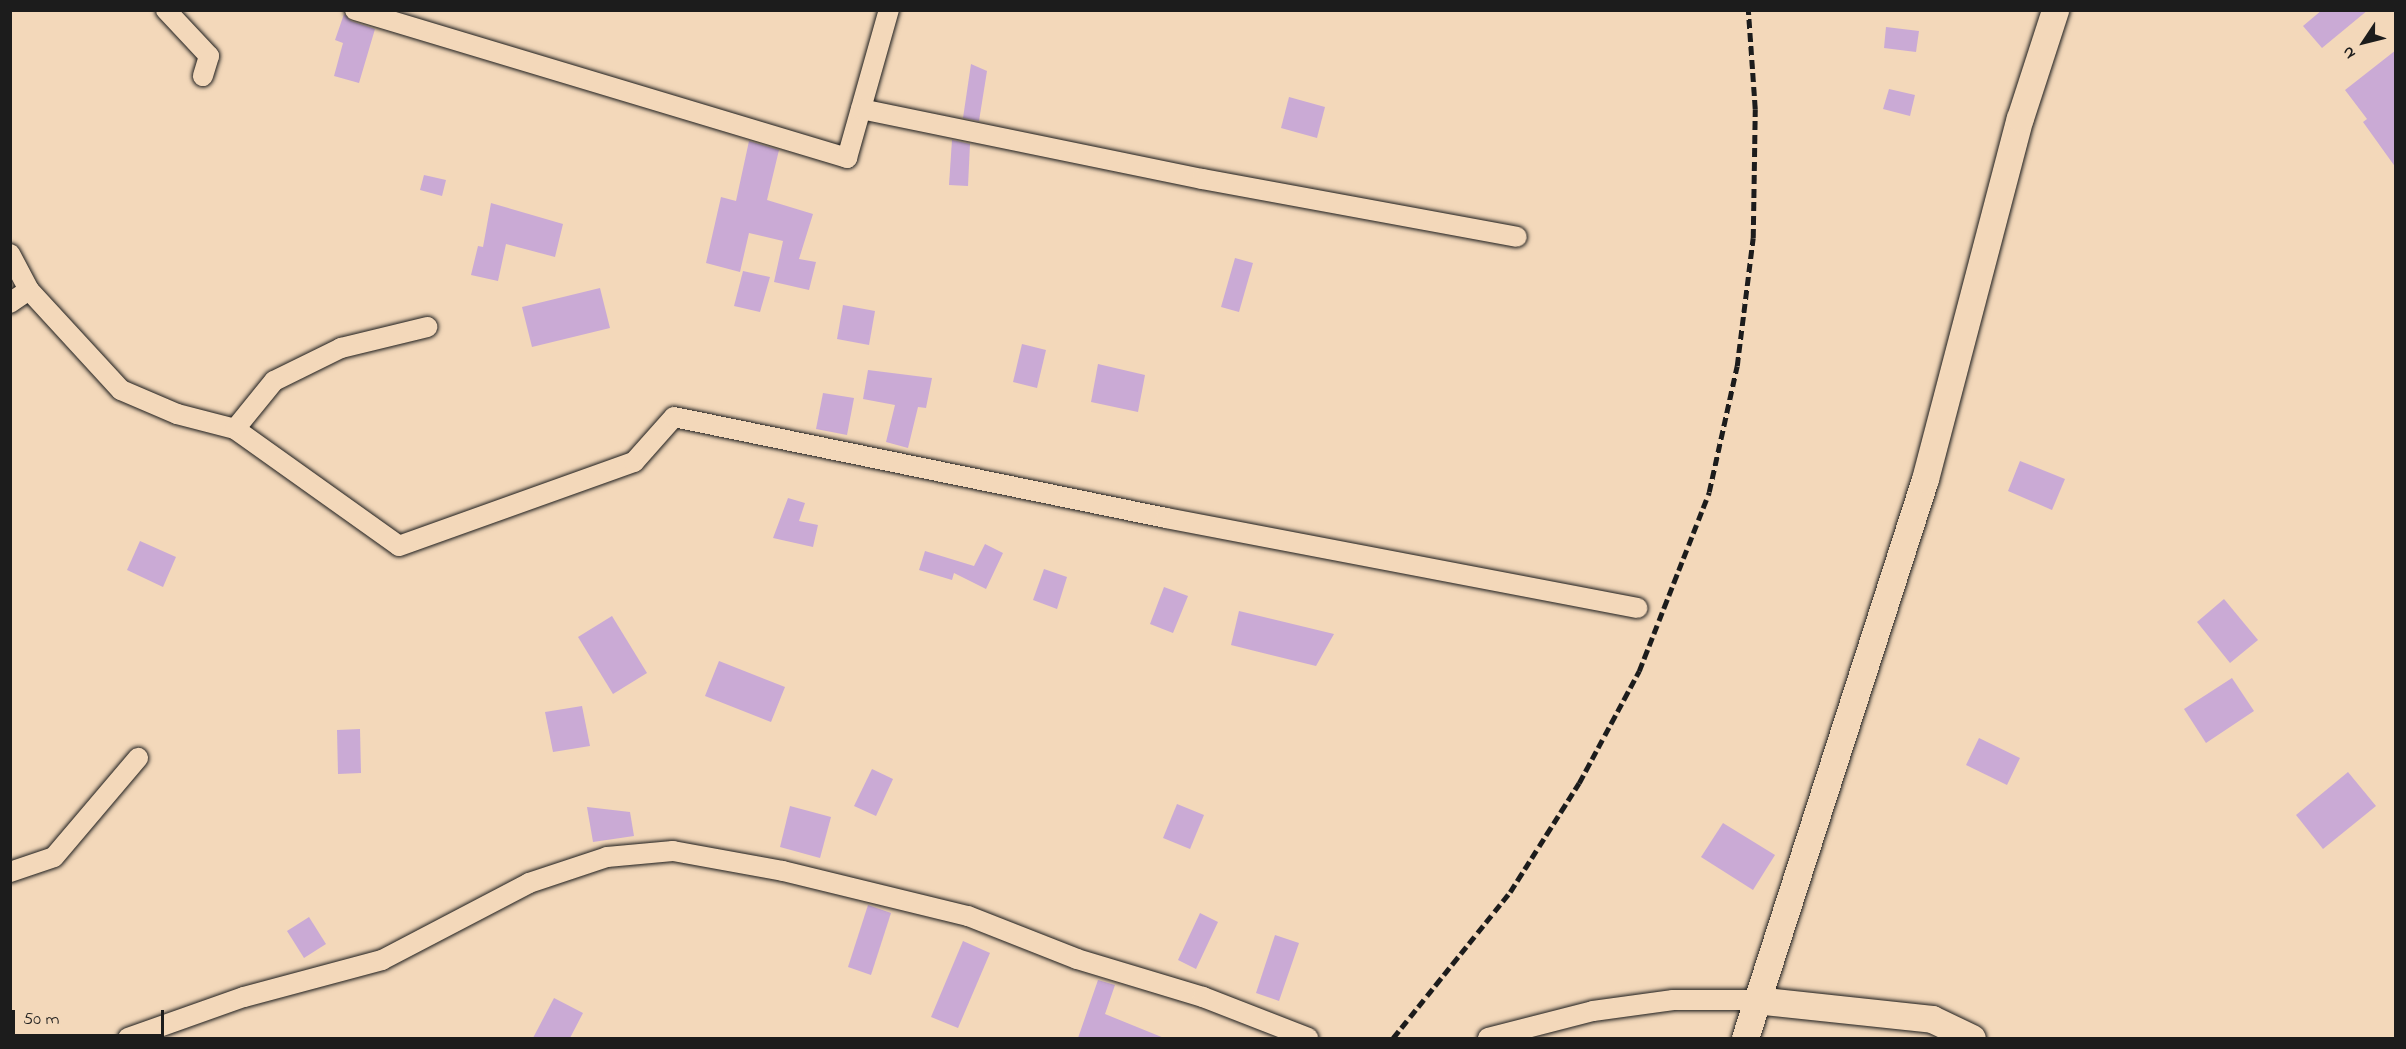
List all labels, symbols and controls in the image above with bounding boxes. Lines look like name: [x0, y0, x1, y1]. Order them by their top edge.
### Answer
north arrow: [2334, 12, 2394, 72]
text: N: [2336, 41, 2362, 64]
scale bar: [15, 998, 166, 1036]
text: 50 m: [23, 1007, 60, 1033]

